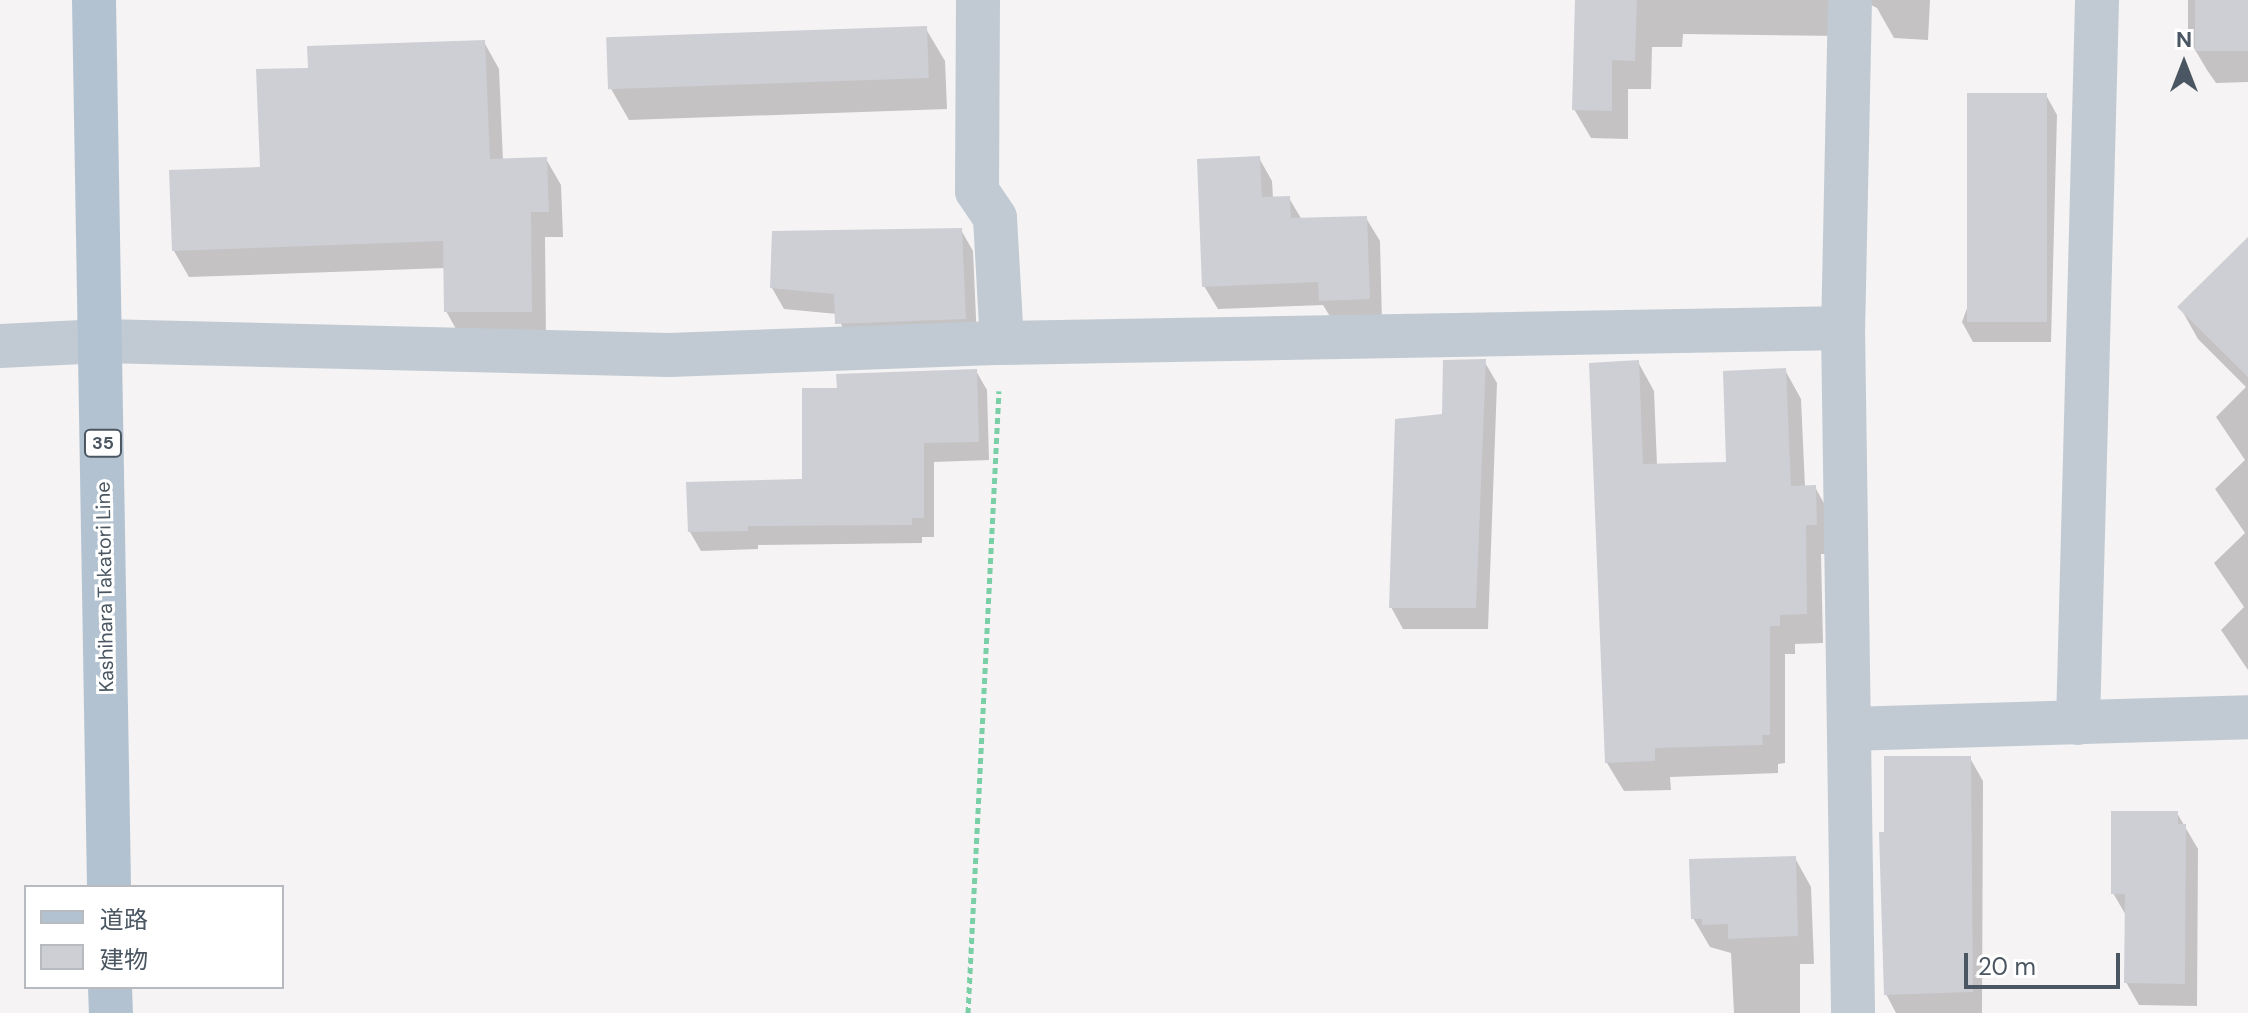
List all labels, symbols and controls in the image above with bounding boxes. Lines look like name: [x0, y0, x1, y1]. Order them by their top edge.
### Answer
north arrow: [2144, 24, 2224, 104]
text: N: [2176, 25, 2192, 54]
road number: 35: [83, 429, 123, 457]
street label: Kashihara Takatori Line: [91, 481, 119, 693]
legend: [24, 885, 284, 989]
text: 道路: [100, 904, 148, 935]
scale bar: [1968, 937, 2124, 987]
text: 建物: [100, 944, 148, 975]
text: 20 m: [1978, 951, 2036, 982]

